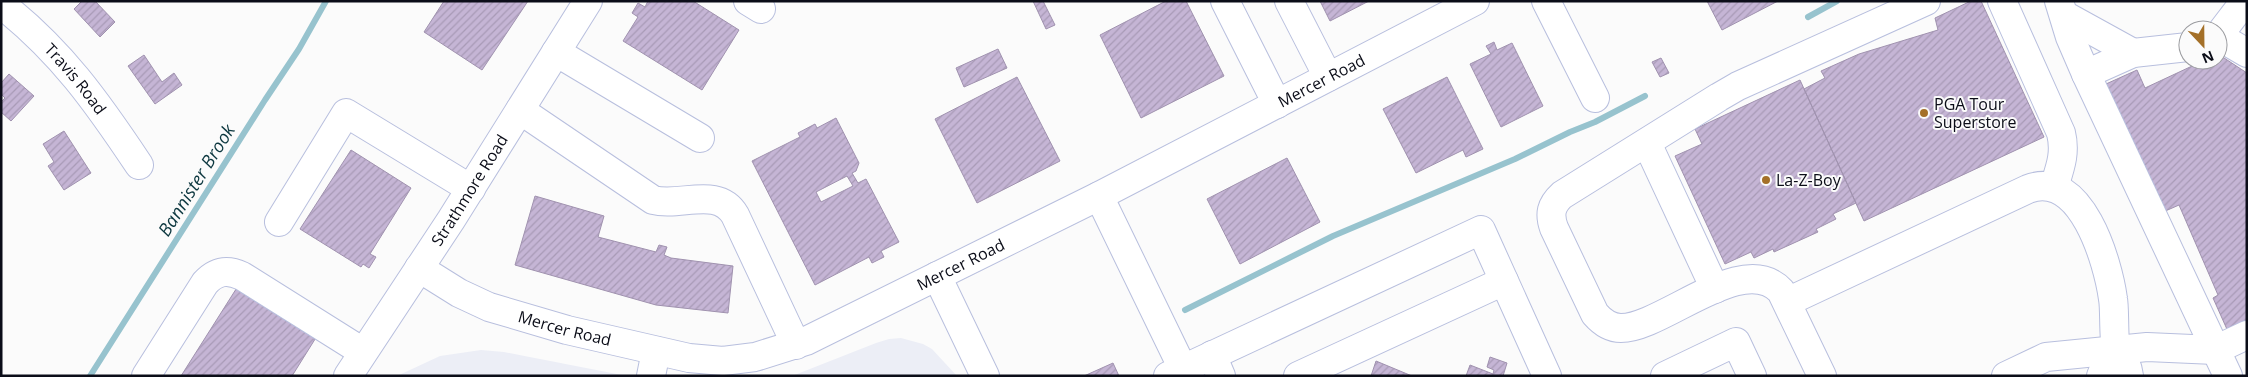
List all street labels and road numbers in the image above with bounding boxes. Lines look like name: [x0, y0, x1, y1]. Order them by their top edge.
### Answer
street label: Travis Road: [40, 38, 112, 119]
street label: Mercer Road: [1274, 49, 1369, 112]
street label: Strathmore Road: [426, 130, 513, 250]
street label: Mercer Road: [913, 234, 1008, 296]
street label: Mercer Road: [516, 305, 613, 351]

